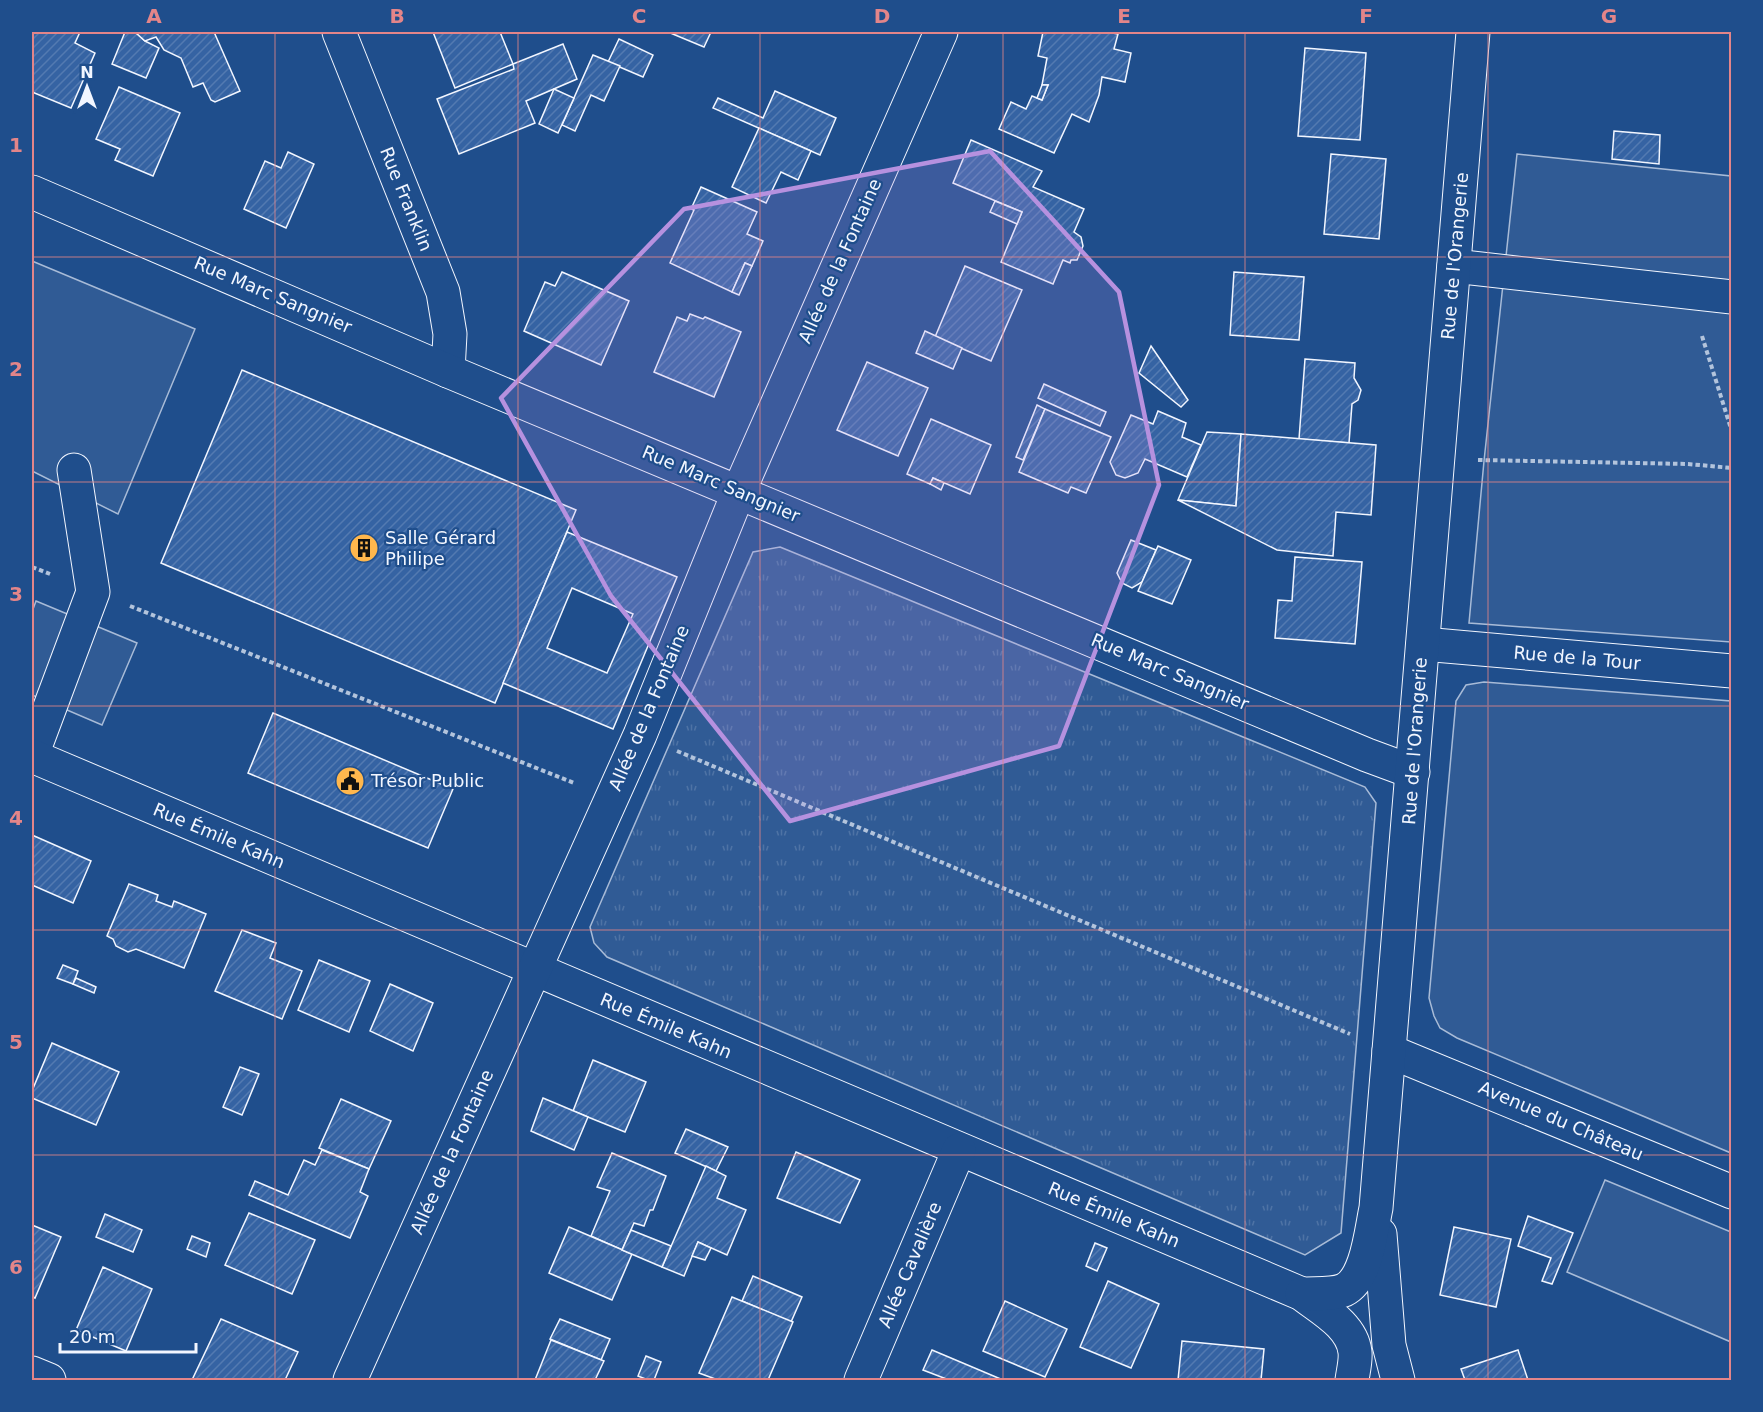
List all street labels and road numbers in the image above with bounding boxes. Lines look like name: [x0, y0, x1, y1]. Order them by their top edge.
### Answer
street label: Rue Franklin: [376, 144, 437, 254]
street label: Rue de l'Orangerie: [1437, 171, 1472, 341]
street label: Allée de la Fontaine: [794, 175, 885, 346]
street label: Rue Marc Sangnier: [191, 252, 356, 338]
street label: Rue Marc Sangnier: [639, 441, 804, 527]
street label: Allée de la Fontaine: [604, 622, 693, 794]
street label: Rue Marc Sangnier: [1088, 629, 1253, 715]
street label: Rue de la Tour: [1513, 641, 1642, 674]
street label: Rue de l'Orangerie: [1398, 656, 1431, 826]
street label: Rue Émile Kahn: [150, 798, 288, 873]
street label: Rue Émile Kahn: [597, 988, 735, 1063]
street label: Allée de la Fontaine: [406, 1066, 497, 1237]
street label: Avenue du Château: [1476, 1076, 1647, 1165]
street label: Rue Émile Kahn: [1045, 1177, 1183, 1252]
street label: Allée Cavalière: [874, 1199, 946, 1331]

